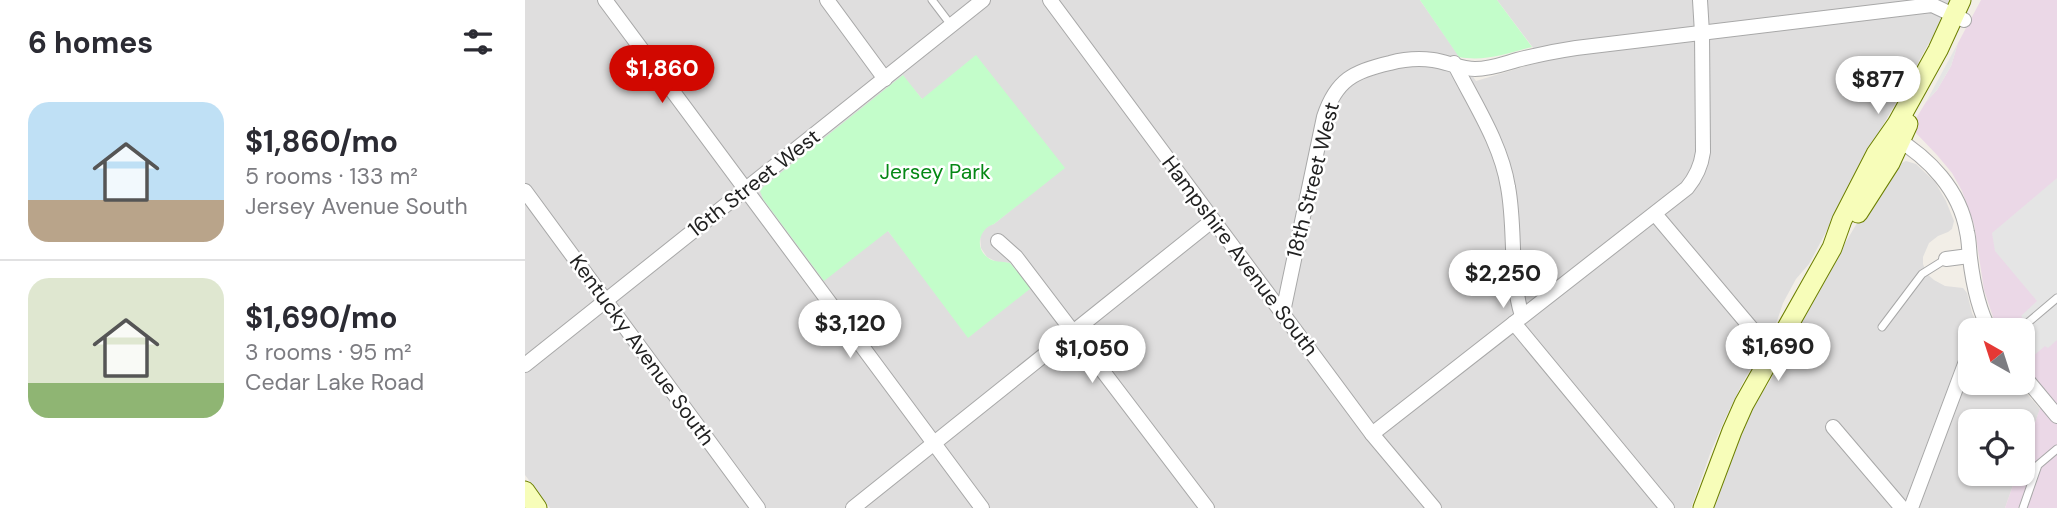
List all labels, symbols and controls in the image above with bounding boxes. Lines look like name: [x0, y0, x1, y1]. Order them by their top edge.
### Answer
text: 6 homes: [28, 23, 153, 62]
icon: filters: [459, 23, 497, 61]
pin: $1,860: [605, 46, 719, 105]
text: $1,860: [625, 53, 699, 83]
pin: $877: [1837, 57, 1919, 116]
text: $877: [1852, 64, 1904, 94]
street label: 18th Street West: [1280, 99, 1346, 261]
text: $1,860/mo: [245, 122, 398, 161]
street label: 16th Street West: [682, 123, 826, 243]
icon: home: [84, 130, 168, 214]
street label: Hampshire Avenue South: [1155, 150, 1325, 362]
park label: Jersey Park: [879, 158, 991, 186]
text: 5 rooms · 133 m²: [245, 161, 418, 191]
text: Jersey Avenue South: [245, 191, 468, 221]
street label: Kentucky Avenue South: [563, 249, 721, 451]
pin: $2,250: [1446, 250, 1560, 310]
text: $2,250: [1465, 258, 1541, 288]
text: $1,690/mo: [245, 298, 398, 337]
pin: $3,120: [793, 300, 907, 360]
icon: home: [84, 306, 168, 390]
text: $3,120: [814, 308, 886, 338]
north arrow: [1958, 318, 2035, 396]
map controls: [1958, 318, 2035, 486]
pin: $1,690: [1721, 324, 1835, 383]
pin: $1,050: [1035, 326, 1149, 385]
text: $1,690: [1742, 331, 1814, 361]
text: $1,050: [1055, 333, 1129, 363]
text: 3 rooms · 95 m²: [245, 337, 412, 367]
text: Cedar Lake Road: [245, 367, 424, 397]
button: locate: [1958, 409, 2035, 486]

